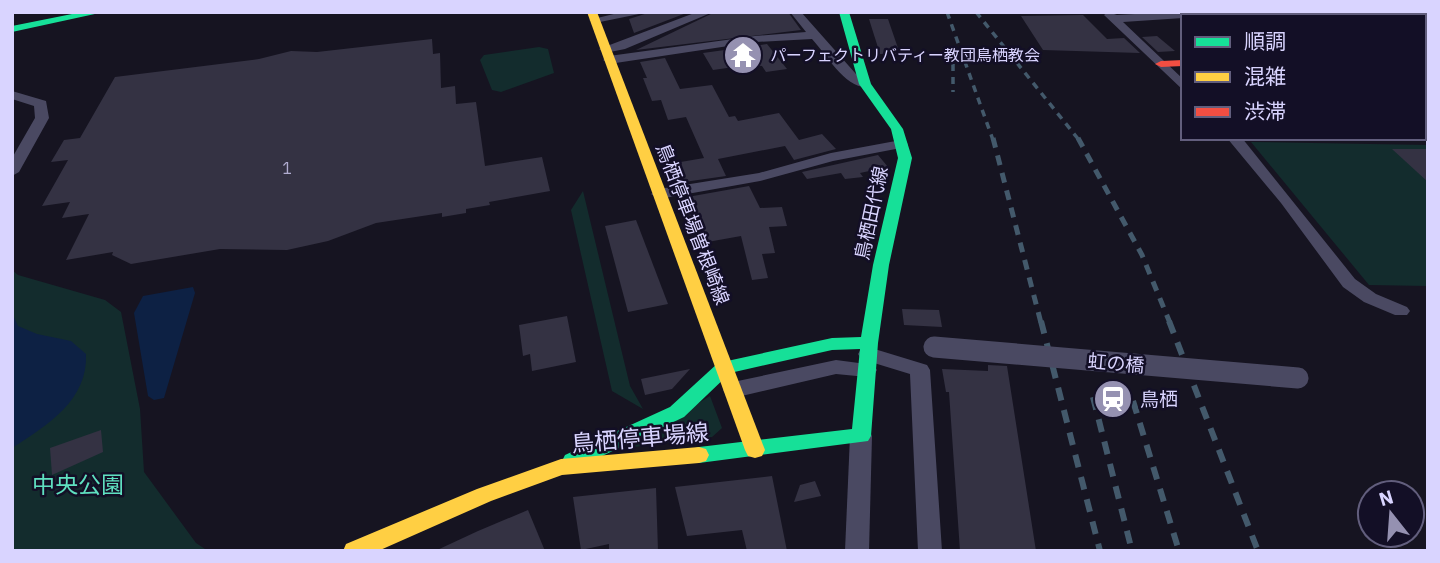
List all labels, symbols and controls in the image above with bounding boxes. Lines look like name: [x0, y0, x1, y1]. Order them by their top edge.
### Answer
legend: [1181, 14, 1426, 140]
text: 順調: [1244, 27, 1286, 55]
temple icon: パーフェクトリバティー教団鳥栖教会: [722, 34, 764, 76]
place label: パーフェクトリバティー教団鳥栖教会: [770, 45, 1040, 65]
text: 混雑: [1244, 62, 1286, 90]
text: 渋滞: [1244, 97, 1286, 125]
street label: 鳥栖停車場曽根崎線: [651, 140, 735, 308]
house number: 1: [282, 158, 292, 178]
street label: 鳥栖田代線: [849, 164, 893, 262]
street label: 虹の橋: [1087, 349, 1145, 377]
station icon: 鳥栖: [1092, 378, 1134, 420]
place label: 鳥栖: [1140, 387, 1178, 411]
street label: 鳥栖停車場線: [570, 416, 710, 458]
park label: 中央公園: [32, 469, 124, 499]
north arrow: [1356, 479, 1426, 549]
text: N: [1376, 484, 1396, 511]

